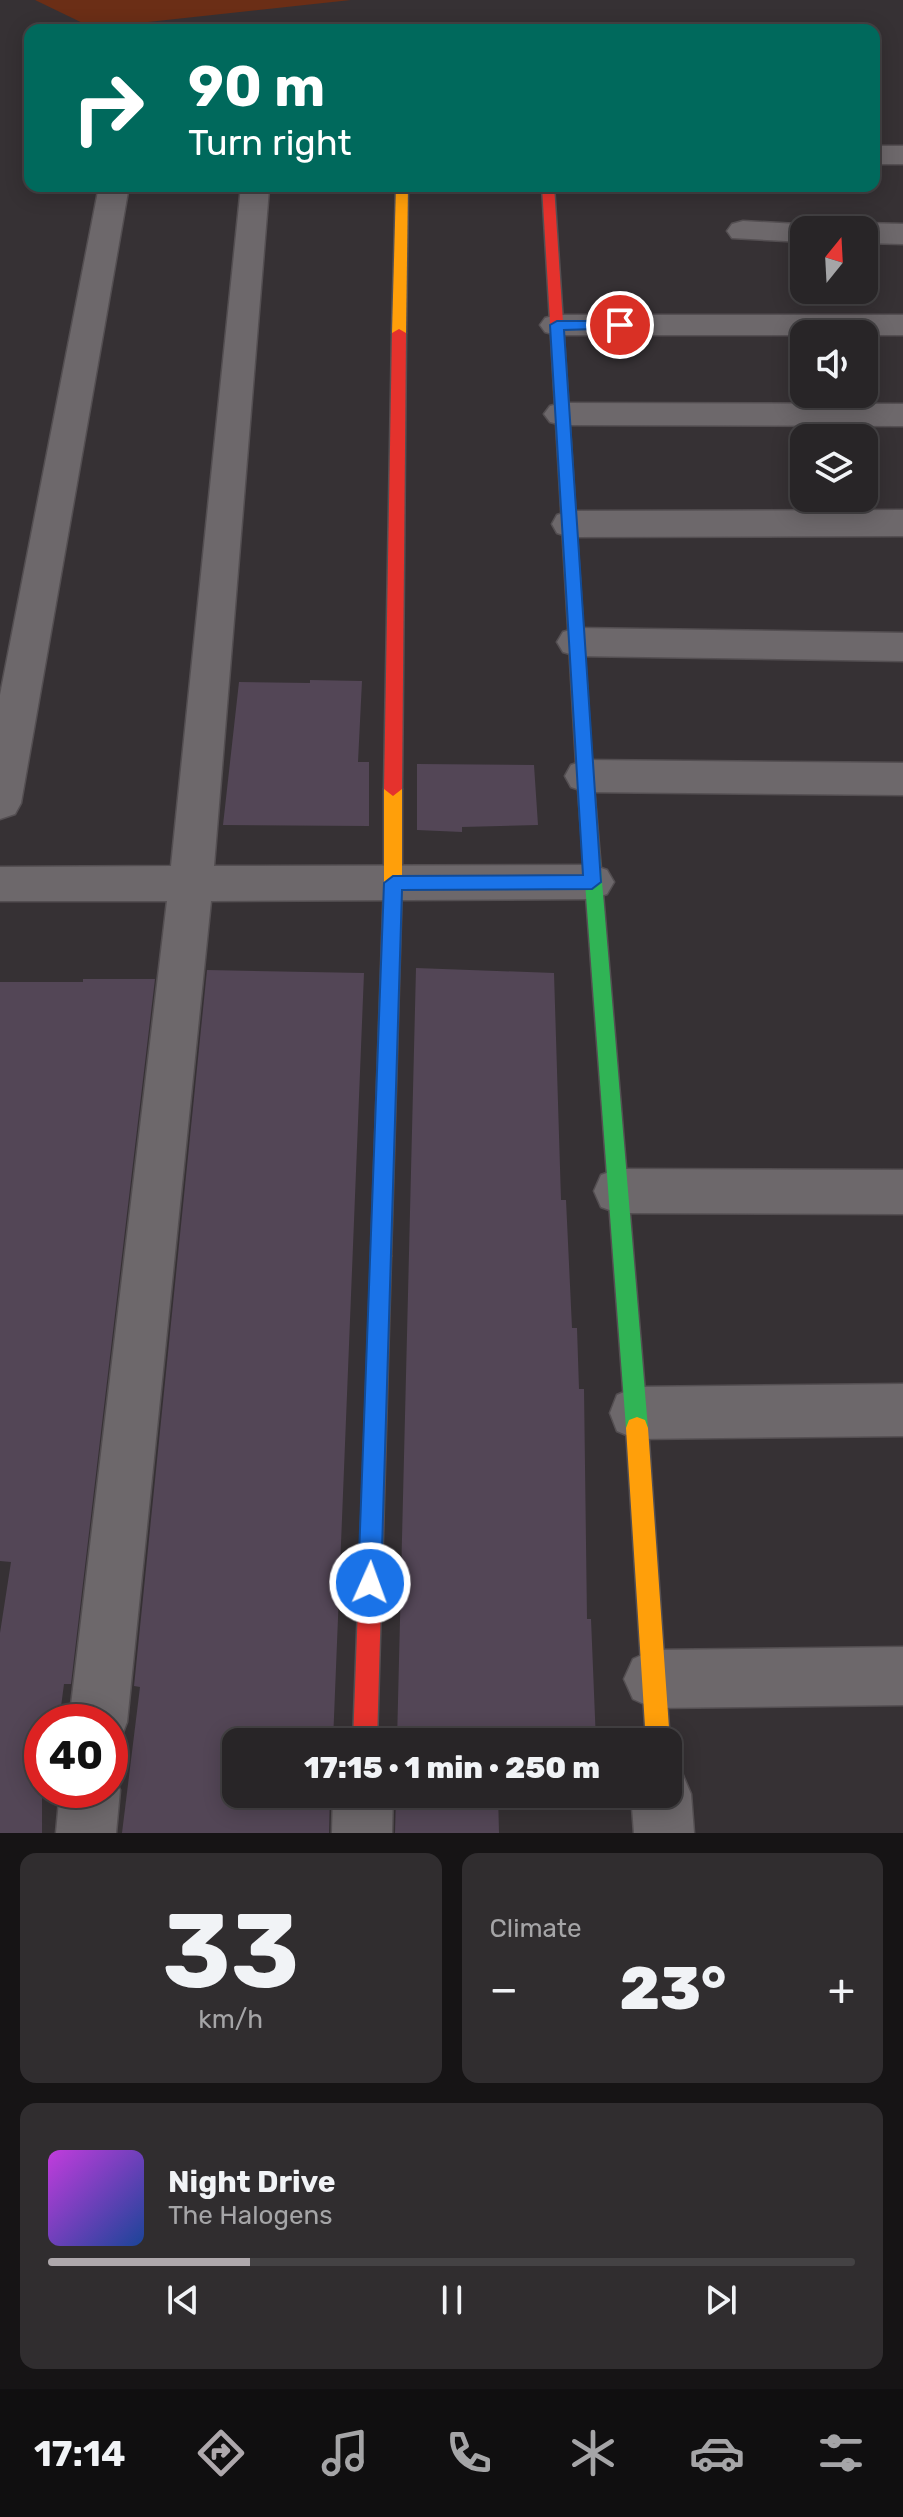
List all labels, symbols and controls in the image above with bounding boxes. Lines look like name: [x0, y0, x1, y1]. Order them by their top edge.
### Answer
text: 90 m: [188, 54, 325, 120]
icon: right: [56, 56, 160, 160]
text: Turn right: [188, 121, 352, 164]
north arrow: [790, 216, 878, 304]
map controls: [790, 216, 878, 512]
pin: [586, 291, 654, 359]
icon: arrive: [598, 303, 642, 347]
button: sound: [790, 320, 878, 408]
button: layers: [790, 424, 878, 512]
position arrow: [328, 1541, 412, 1625]
speed limit sign: 40: [24, 1704, 128, 1808]
text: 17:15 · 1 min · 250 m: [304, 1750, 600, 1786]
text: 33: [162, 1890, 299, 2013]
text: Climate: [490, 1913, 582, 1944]
text: 23°: [619, 1953, 726, 2024]
text: −: [490, 1963, 518, 2015]
text: +: [828, 1963, 855, 2015]
text: km/h: [198, 2004, 263, 2035]
text: Night Drive: [168, 2164, 336, 2200]
text: The Halogens: [168, 2200, 333, 2231]
icon: previous: [161, 2278, 205, 2322]
icon: pause: [430, 2278, 474, 2322]
icon: next: [699, 2278, 743, 2322]
icon: directions: [193, 2425, 249, 2481]
icon: music: [317, 2425, 373, 2481]
icon: phone: [441, 2425, 497, 2481]
icon: climate: [565, 2425, 621, 2481]
icon: car: [689, 2425, 745, 2481]
icon: filters: [813, 2425, 869, 2481]
text: 17:14: [34, 2432, 125, 2475]

